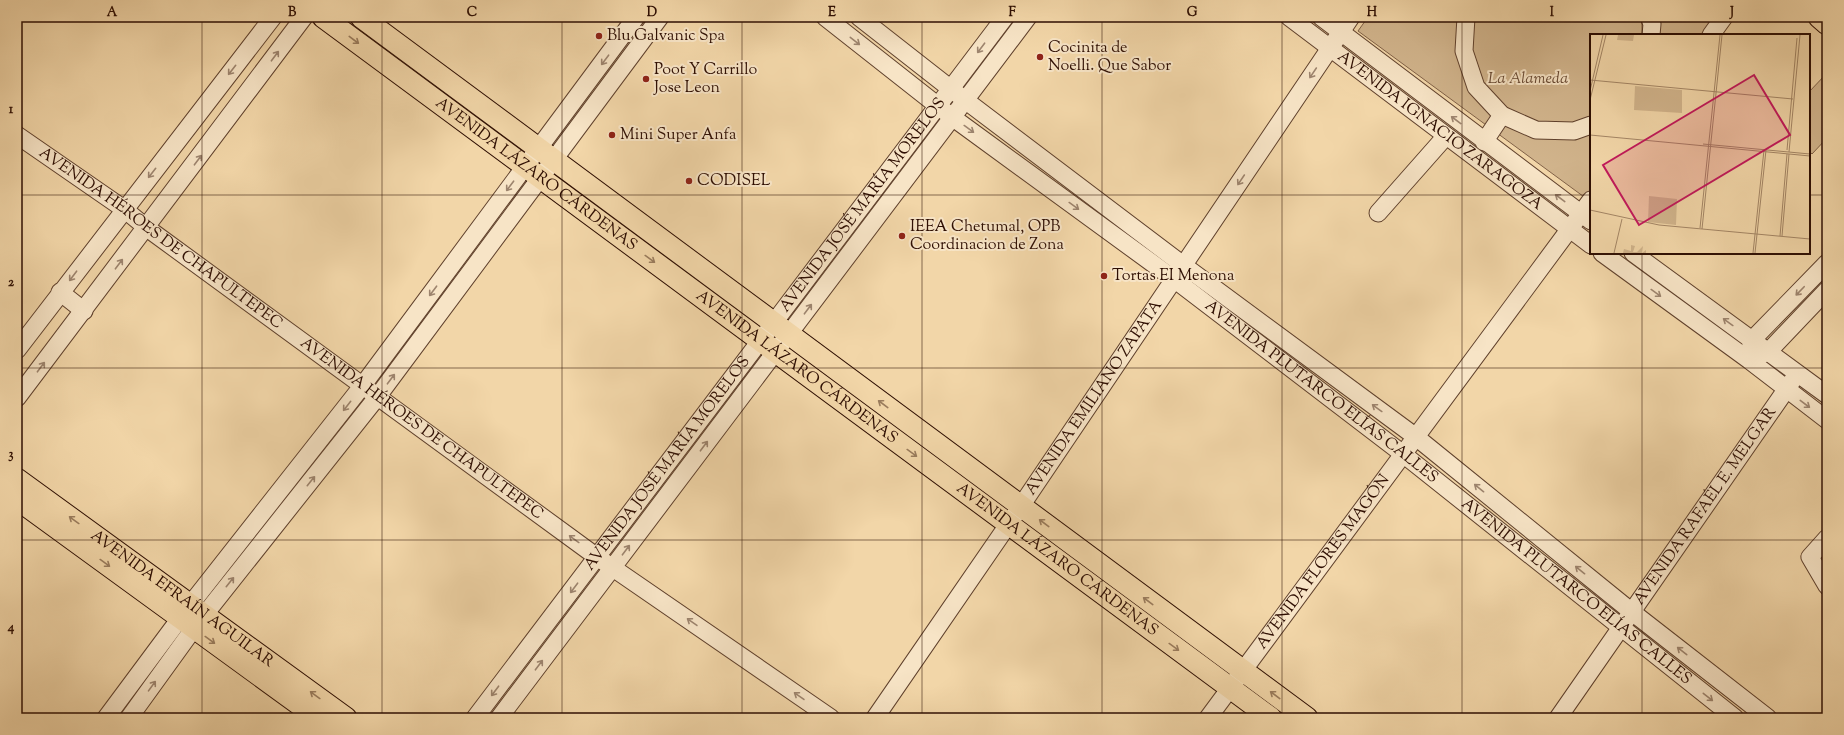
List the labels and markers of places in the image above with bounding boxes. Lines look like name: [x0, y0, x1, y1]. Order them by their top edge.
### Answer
place label: Blu Galvanic Spa: [607, 25, 725, 48]
marker: Blu Galvanic Spa: [594, 31, 604, 41]
place label: Cocinita de Noelli. Que Sabor: [1048, 37, 1171, 78]
marker: Cocinita de Noelli. Que Sabor: [1035, 52, 1045, 62]
place label: Poot Y Carrillo Jose Leon: [653, 59, 758, 100]
marker: Poot Y Carrillo Jose Leon: [641, 74, 651, 84]
place label: Mini Super Anfa: [620, 124, 737, 147]
marker: Mini Super Anfa: [607, 130, 617, 140]
place label: CODISEL: [697, 170, 771, 193]
marker: CODISEL: [684, 176, 694, 186]
place label: IEEA Chetumal, OPB Coordinacion de Zona: [910, 216, 1064, 257]
marker: IEEA Chetumal, OPB Coordinacion de Zona: [897, 231, 907, 241]
place label: Tortas EI Menona: [1112, 265, 1235, 288]
marker: Tortas EI Menona: [1099, 271, 1109, 281]

